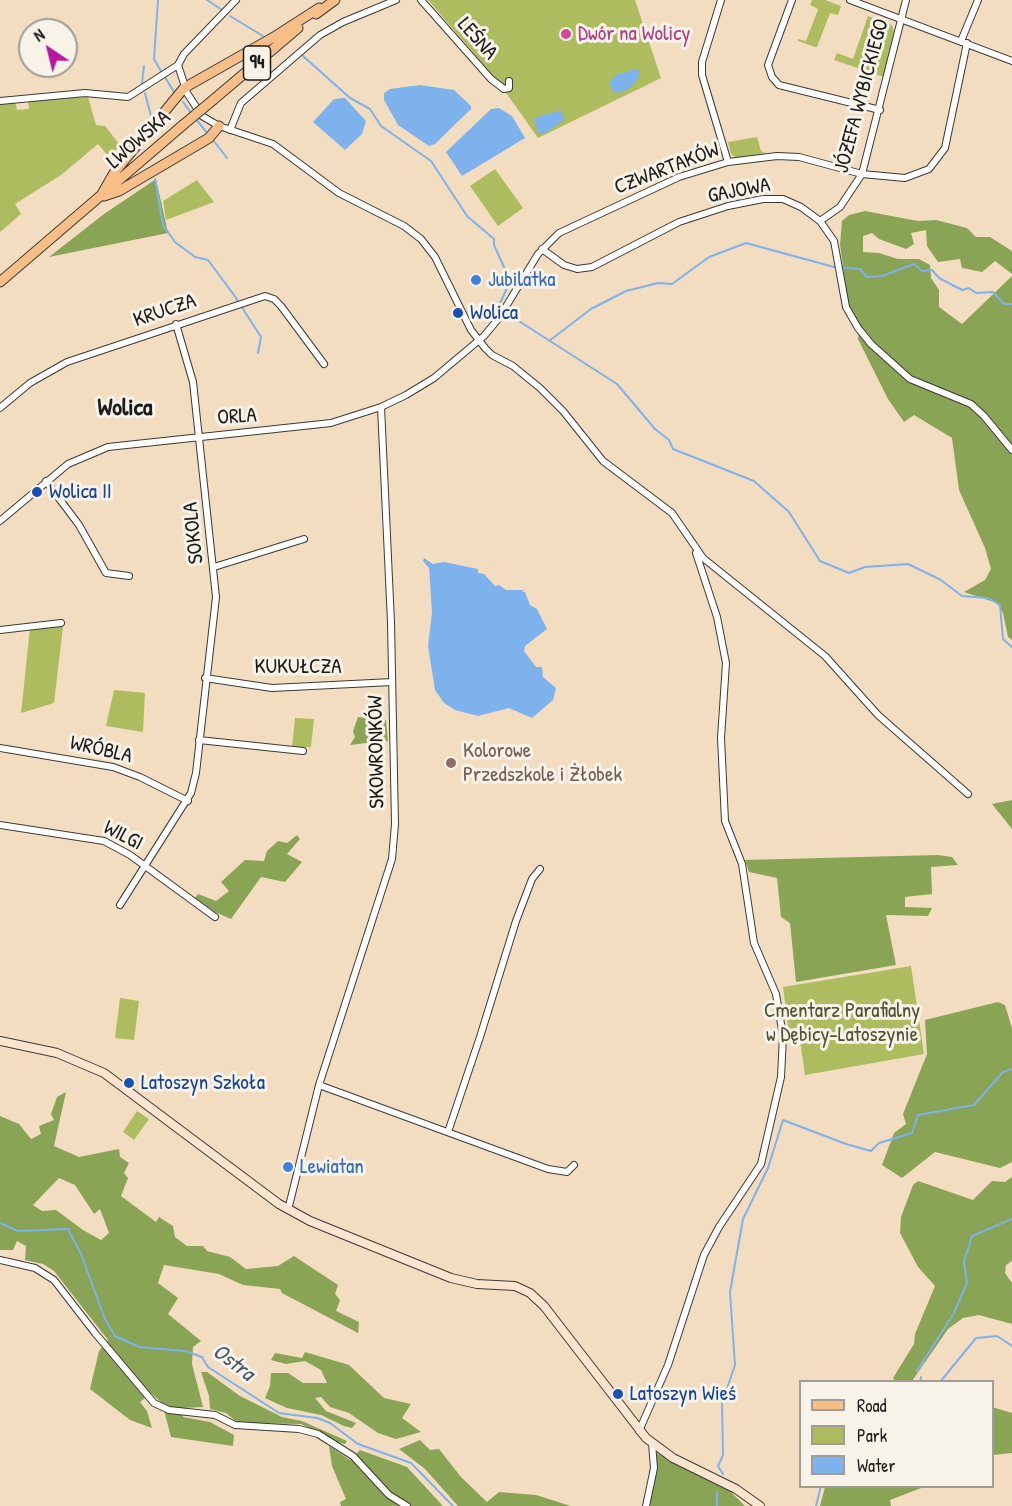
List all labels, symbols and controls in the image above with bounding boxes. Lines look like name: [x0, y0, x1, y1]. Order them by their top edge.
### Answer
street label: LEŚNA: [452, 13, 502, 65]
street label: JÓZEFA WYBICKIEGO: [829, 16, 895, 176]
north arrow: [18, 18, 78, 78]
place label: Dwór na Wolicy: [578, 21, 690, 47]
text: N: [29, 23, 49, 46]
marker: Dwór na Wolicy: [559, 27, 573, 41]
road number: 94: [244, 46, 270, 80]
street label: LWOWSKA: [102, 105, 176, 175]
street label: CZWARTAKÓW: [611, 137, 723, 201]
street label: GAJOWA: [706, 173, 772, 209]
place label: Jubilatka: [488, 267, 556, 293]
marker: Jubilatka: [469, 273, 483, 287]
street label: KRUCZA: [130, 289, 200, 333]
place label: Wolica: [470, 300, 518, 326]
marker: Wolica: [451, 306, 465, 320]
district label: Wolica: [98, 395, 152, 423]
street label: ORLA: [217, 403, 257, 431]
place label: Wolica II: [49, 479, 112, 505]
marker: Wolica II: [30, 485, 44, 499]
street label: SOKOLA: [178, 501, 210, 565]
street label: KUKUŁCZA: [255, 654, 341, 680]
street label: SKOWRONKÓW: [363, 695, 391, 809]
street label: WRÓBLA: [68, 731, 134, 769]
place label: Kolorowe Przedszkole i Żłobek: [463, 738, 622, 788]
marker: Kolorowe Przedszkole i Żłobek: [444, 756, 458, 770]
street label: WILGI: [99, 816, 147, 856]
park label: Cmentarz Parafialny w Dębicy-Latoszynie: [764, 998, 920, 1048]
place label: Latoszyn Szkoła: [141, 1070, 265, 1096]
marker: Latoszyn Szkoła: [122, 1076, 136, 1090]
place label: Lewiatan: [300, 1154, 364, 1180]
marker: Lewiatan: [281, 1160, 295, 1174]
water label: Ostra: [207, 1339, 259, 1387]
legend: [799, 1380, 994, 1488]
place label: Latoszyn Wieś: [630, 1381, 736, 1407]
marker: Latoszyn Wieś: [611, 1387, 625, 1401]
text: Road: [857, 1393, 887, 1418]
text: Park: [857, 1423, 887, 1448]
text: Water: [857, 1453, 895, 1478]

